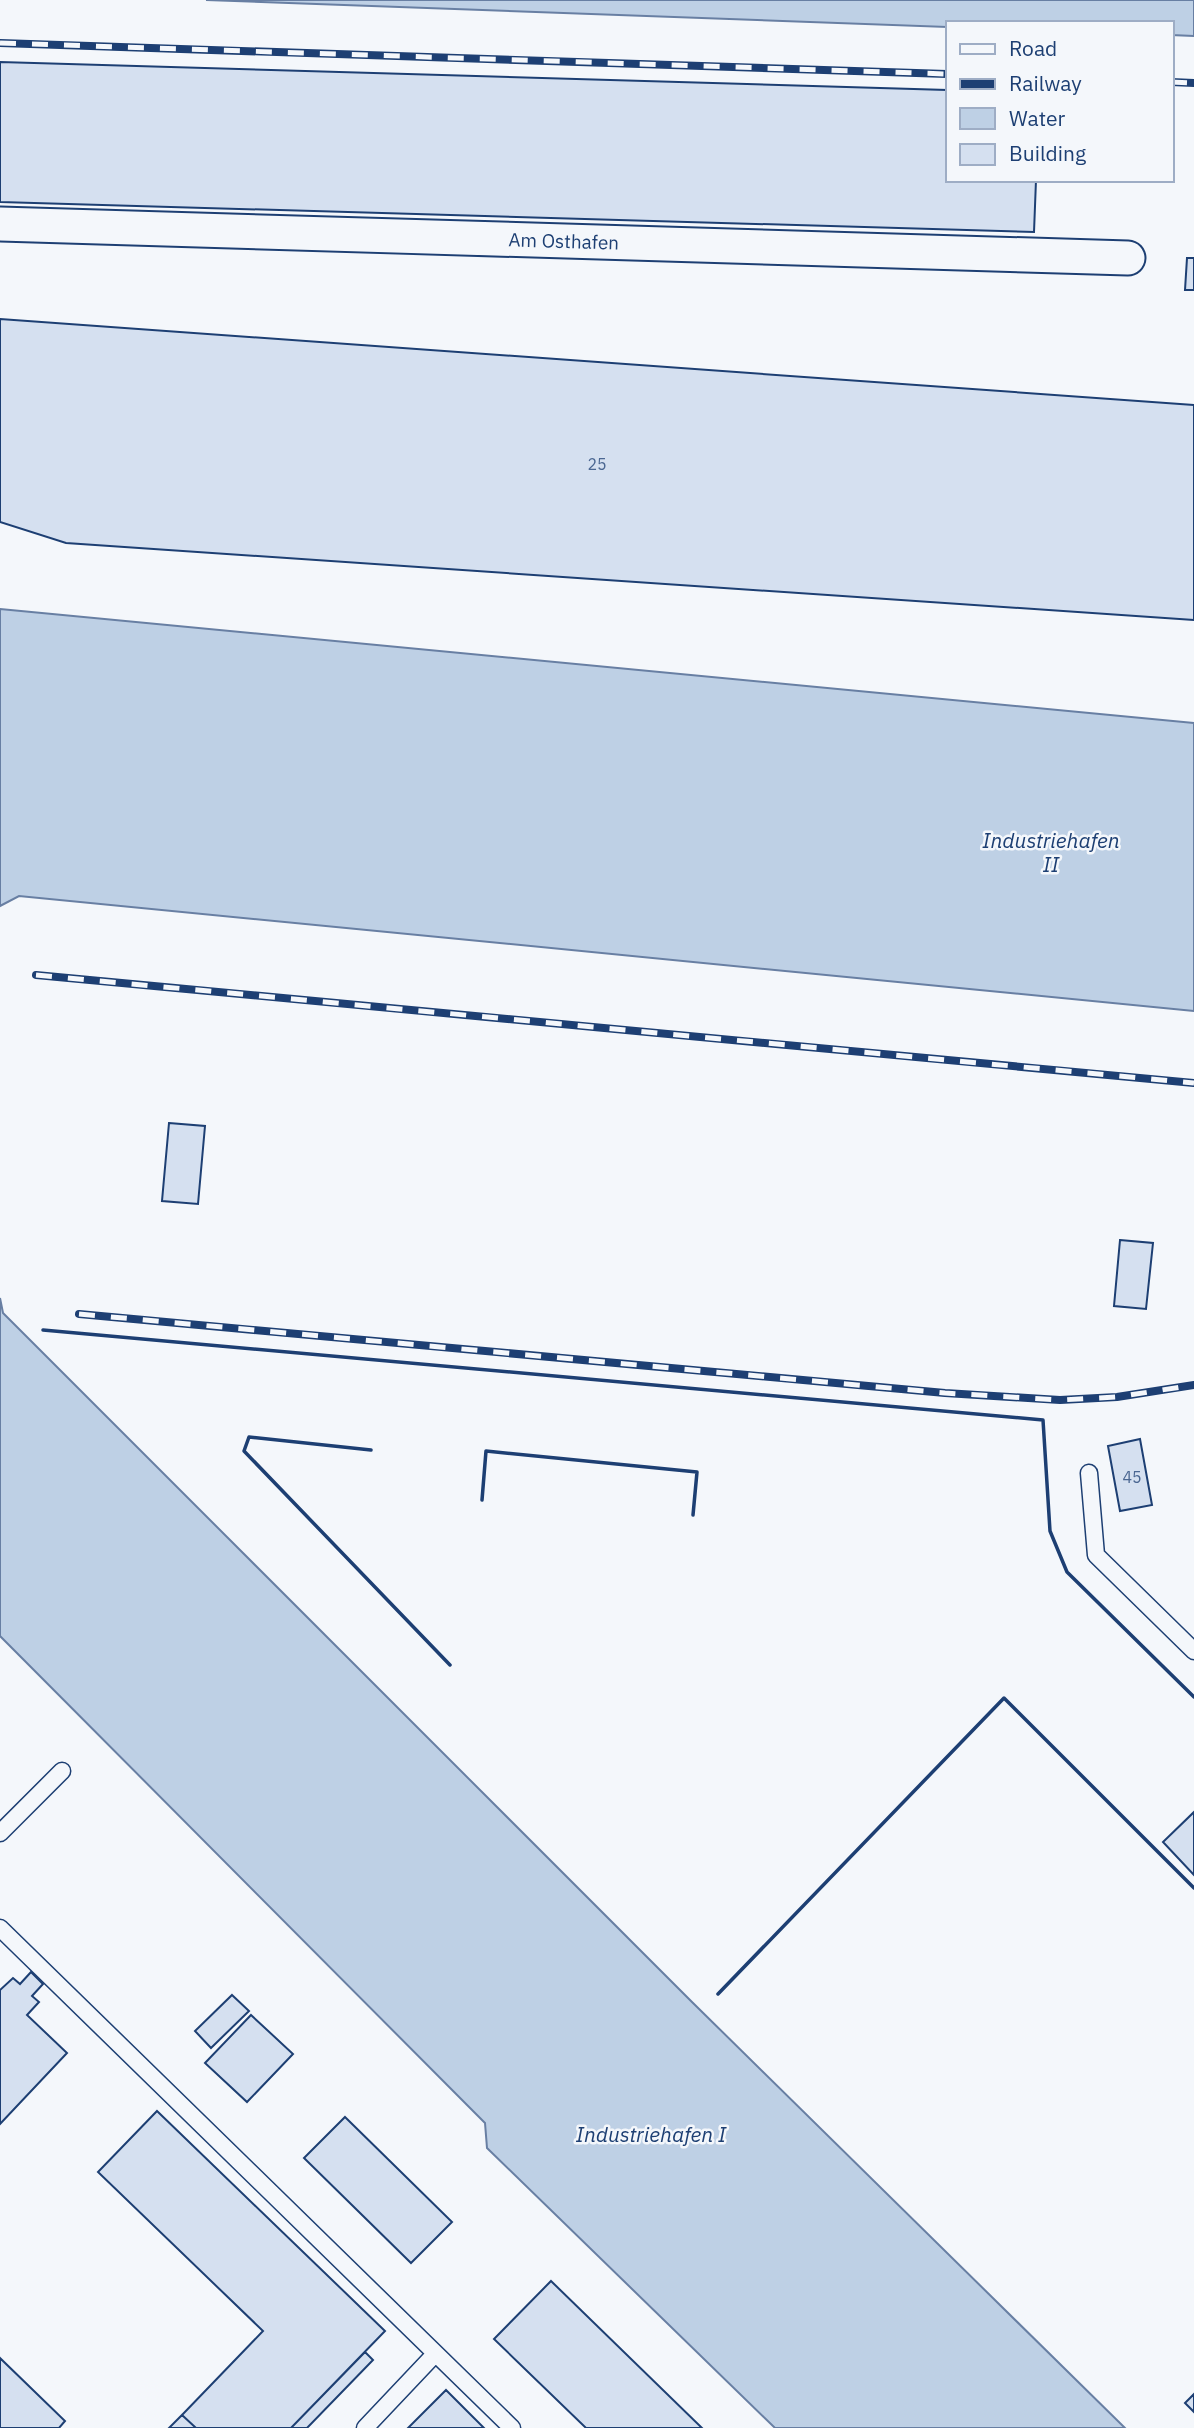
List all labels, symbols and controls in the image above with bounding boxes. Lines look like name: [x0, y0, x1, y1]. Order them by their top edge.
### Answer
legend: [946, 21, 1173, 182]
text: Road: [1009, 34, 1057, 62]
text: Railway: [1009, 69, 1082, 97]
text: Water: [1009, 104, 1066, 132]
text: Building: [1009, 139, 1086, 167]
street label: Am Osthafen: [508, 227, 619, 255]
house number: 25: [587, 454, 607, 474]
water label: Industriehafen II: [982, 826, 1120, 878]
house number: 45: [1122, 1467, 1142, 1487]
water label: Industriehafen I: [576, 2120, 727, 2148]

